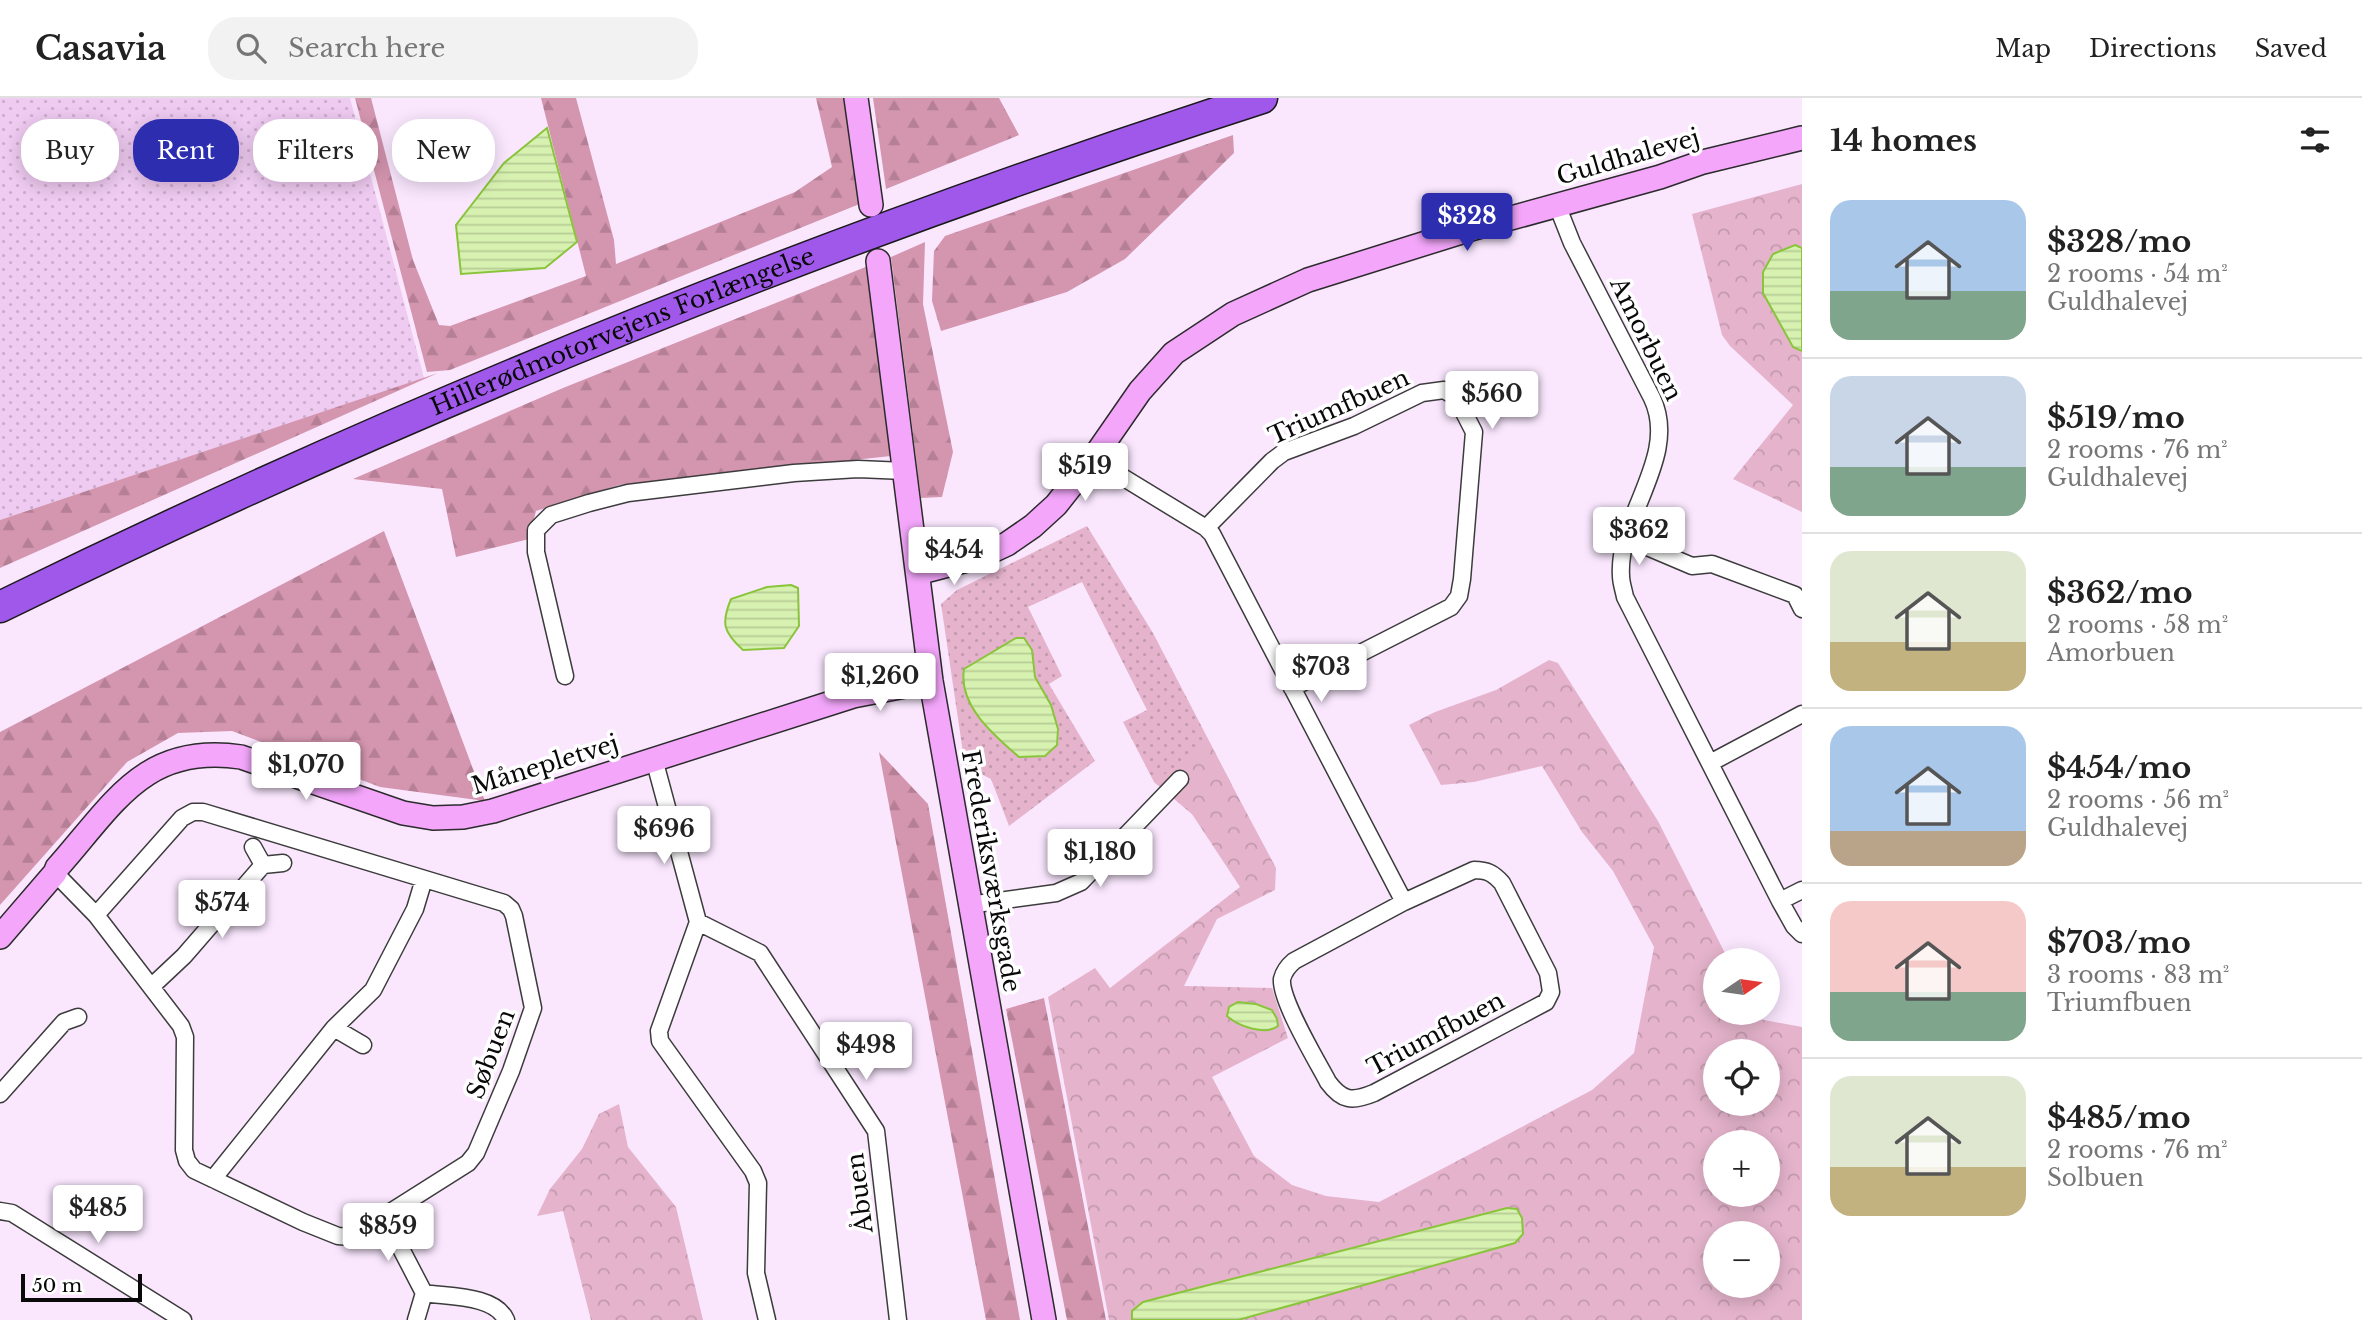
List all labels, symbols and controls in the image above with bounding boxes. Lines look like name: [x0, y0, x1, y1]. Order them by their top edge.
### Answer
search box: [208, 17, 698, 80]
text: Casavia: [35, 28, 166, 69]
icon: search: [232, 29, 270, 67]
text: Search here: [288, 32, 445, 64]
text: Map: [1995, 34, 2051, 63]
text: Directions: [2089, 34, 2217, 63]
text: Saved: [2255, 34, 2327, 63]
chip: Buy: [21, 119, 119, 182]
chip: Rent: [133, 119, 239, 182]
chip: Filters: [253, 119, 378, 182]
chip: New: [392, 119, 495, 182]
icon: filters: [2296, 121, 2334, 159]
street label: Guldhalevej: [1553, 122, 1703, 191]
text: 14 homes: [1830, 122, 1977, 159]
pin: $328: [1426, 194, 1508, 253]
text: $328: [1437, 202, 1497, 230]
text: $328/mo: [2047, 223, 2191, 260]
icon: home: [1886, 228, 1970, 312]
street label: Hillerødmotorvejens Forlængelse: [426, 241, 818, 422]
text: 2 rooms · 54 m²: [2047, 260, 2228, 288]
street label: Amorbuen: [1604, 272, 1689, 405]
text: Guldhalevej: [2047, 288, 2188, 316]
street label: Triumfbuen: [1264, 363, 1414, 450]
pin: $560: [1451, 372, 1533, 431]
text: $560: [1461, 380, 1523, 408]
text: $519/mo: [2047, 399, 2185, 436]
icon: home: [1886, 404, 1970, 488]
text: 2 rooms · 76 m²: [2047, 436, 2228, 464]
pin: $519: [1044, 444, 1126, 503]
text: $519: [1058, 452, 1112, 480]
text: Guldhalevej: [2047, 464, 2188, 492]
pin: $362: [1598, 508, 1680, 567]
text: $362: [1609, 516, 1669, 544]
pin: $454: [913, 528, 995, 587]
text: $454: [924, 536, 984, 564]
text: $362/mo: [2047, 574, 2192, 611]
icon: home: [1886, 579, 1970, 663]
text: 2 rooms · 58 m²: [2047, 611, 2228, 639]
text: Amorbuen: [2047, 639, 2175, 667]
pin: $703: [1280, 644, 1362, 704]
text: $703: [1292, 653, 1350, 681]
pin: $1,260: [823, 654, 937, 713]
text: $1,260: [841, 662, 919, 690]
street label: Månepletvej: [468, 728, 622, 801]
pin: $1,070: [249, 742, 363, 802]
street label: Frederiksværksgade: [956, 748, 1027, 994]
text: $454/mo: [2047, 749, 2191, 786]
text: $1,070: [267, 751, 345, 779]
icon: home: [1886, 754, 1970, 838]
text: 2 rooms · 56 m²: [2047, 786, 2229, 814]
pin: $696: [623, 806, 705, 866]
text: Guldhalevej: [2047, 814, 2188, 842]
text: $696: [633, 815, 695, 843]
pin: $1,180: [1043, 830, 1157, 889]
text: $1,180: [1064, 838, 1136, 866]
pin: $574: [181, 880, 263, 940]
text: $574: [194, 889, 250, 917]
text: $703/mo: [2047, 924, 2191, 961]
icon: home: [1886, 929, 1970, 1013]
north arrow: [1703, 948, 1780, 1026]
map controls: [1703, 948, 1780, 1298]
text: 3 rooms · 83 m²: [2047, 961, 2229, 989]
street label: Triumfbuen: [1362, 985, 1509, 1082]
text: Triumfbuen: [2047, 989, 2192, 1017]
street label: Søbuen: [460, 1005, 521, 1103]
pin: $498: [825, 1023, 907, 1082]
text: $498: [836, 1031, 896, 1059]
button: locate: [1703, 1039, 1780, 1116]
text: $485/mo: [2047, 1099, 2190, 1136]
icon: home: [1886, 1104, 1970, 1188]
button: +: [1703, 1130, 1780, 1207]
text: 2 rooms · 76 m²: [2047, 1136, 2228, 1164]
street label: Åbuen: [840, 1151, 879, 1236]
text: Solbuen: [2047, 1164, 2144, 1192]
pin: $485: [57, 1186, 139, 1245]
text: $485: [69, 1194, 127, 1222]
pin: $859: [347, 1204, 429, 1263]
text: $859: [359, 1212, 417, 1240]
button: −: [1703, 1221, 1780, 1298]
scale bar: [21, 1271, 142, 1303]
text: 50 m: [32, 1274, 82, 1297]

